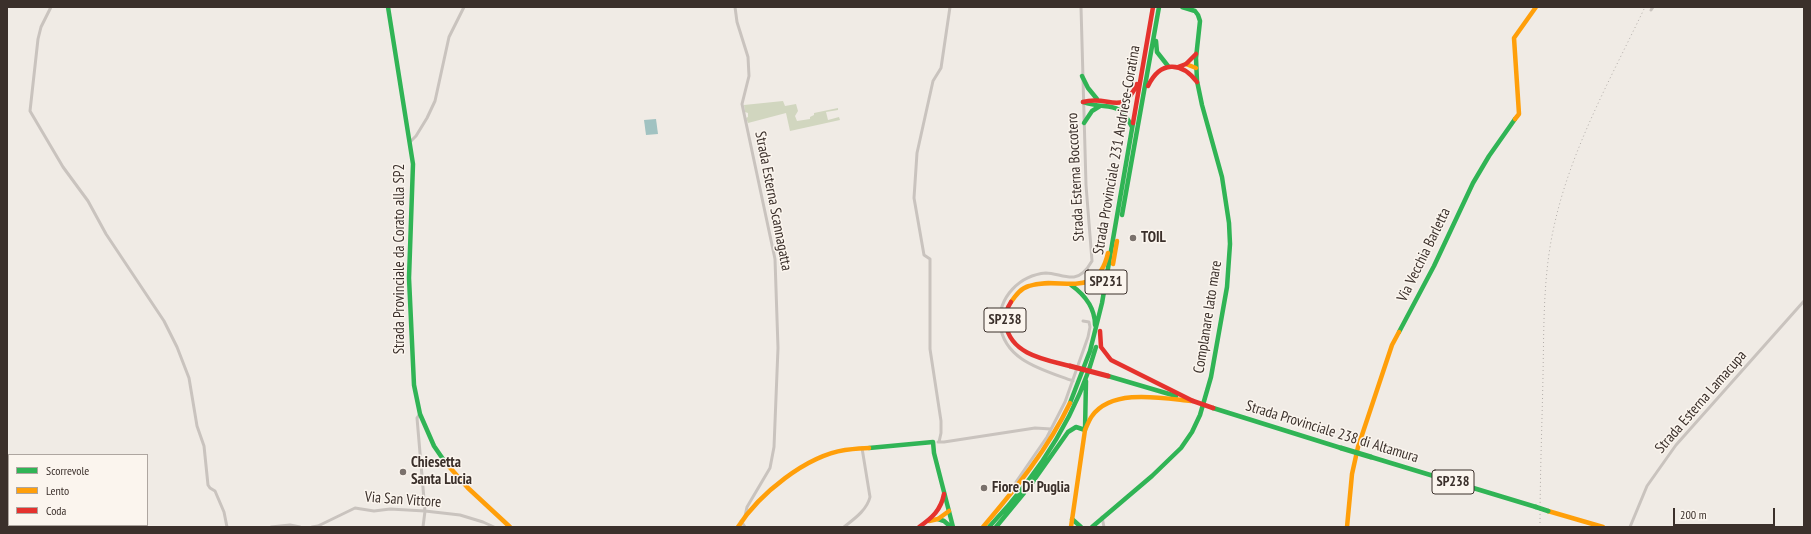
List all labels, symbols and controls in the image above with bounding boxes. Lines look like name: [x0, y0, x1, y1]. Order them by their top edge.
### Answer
street label: Strada Provinciale 231 Andriese-Coratina: [1090, 44, 1144, 256]
street label: Strada Esterna Boccotero: [1064, 112, 1088, 242]
street label: Strada Esterna Scannagatta: [751, 130, 795, 272]
street label: Strada Provinciale da Corato alla SP2: [391, 164, 409, 354]
street label: Via Vecchia Barletta: [1394, 205, 1454, 305]
place label: TOIL: [1141, 229, 1166, 247]
marker: TOIL: [1128, 233, 1138, 243]
street label: Complanare lato mare: [1190, 259, 1226, 375]
road number: SP231: [1085, 270, 1127, 294]
road number: SP238: [984, 308, 1026, 332]
street label: Strada Esterna Lamacupa: [1652, 347, 1750, 457]
street label: Strada Provinciale 238 di Altamura: [1243, 397, 1421, 467]
legend: [8, 454, 148, 526]
place label: Chiesetta Santa Lucia: [411, 454, 472, 489]
text: Scorrevole: [46, 463, 89, 478]
marker: Chiesetta Santa Lucia: [398, 467, 408, 477]
road number: SP238: [1432, 470, 1474, 494]
place label: Fiore Di Puglia: [992, 479, 1070, 497]
text: Lento: [46, 483, 69, 498]
marker: Fiore Di Puglia: [979, 483, 989, 493]
street label: Via San Vittore: [364, 488, 442, 512]
scale bar: [1675, 500, 1777, 526]
text: Coda: [46, 503, 66, 518]
text: 200 m: [1680, 507, 1707, 522]

